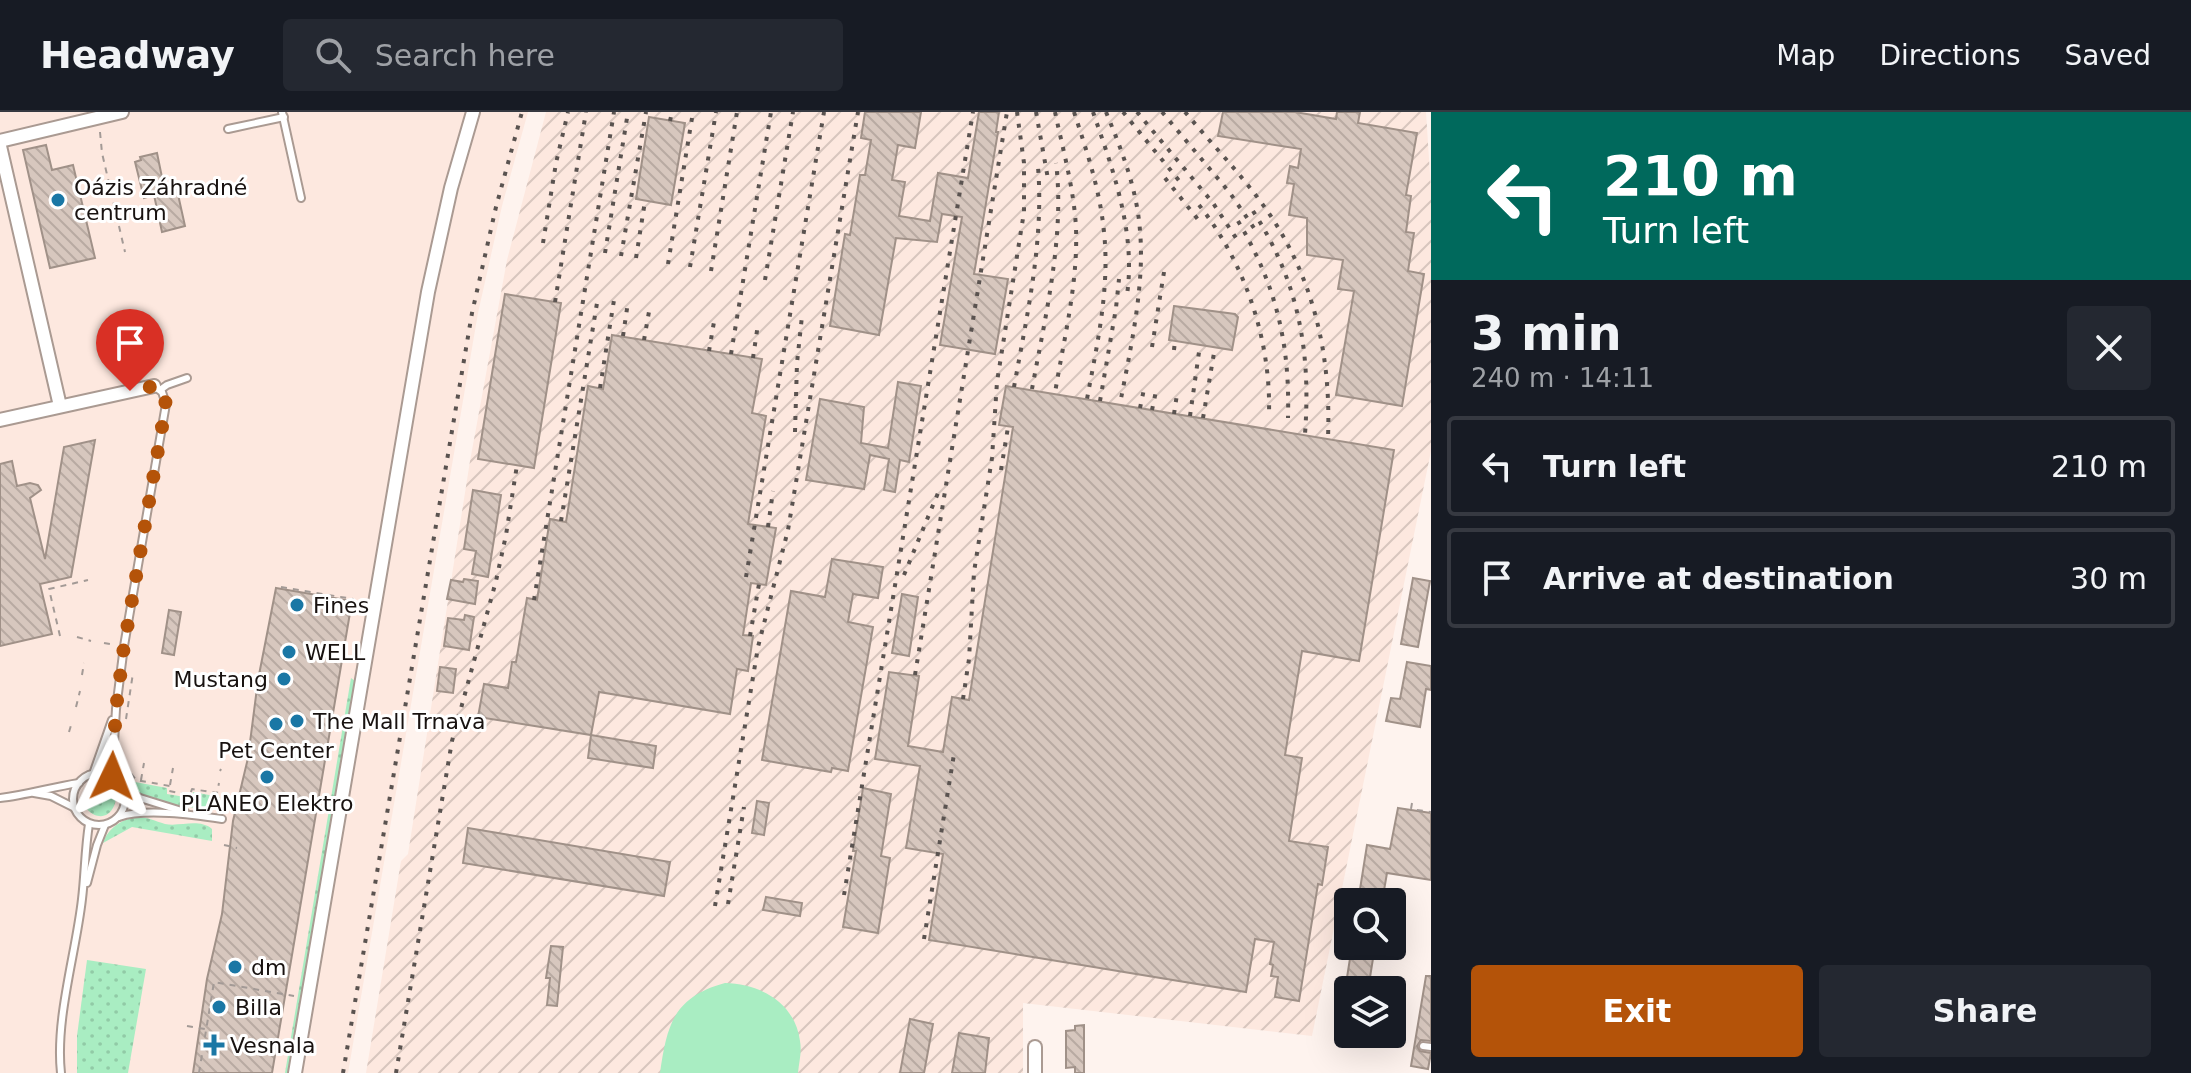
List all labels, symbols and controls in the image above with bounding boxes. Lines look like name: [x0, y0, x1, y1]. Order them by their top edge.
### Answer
search box: [283, 19, 843, 91]
text: Headway: [40, 33, 235, 77]
icon: search: [311, 33, 355, 77]
text: Search here: [375, 38, 555, 73]
text: Map: [1776, 39, 1835, 72]
text: Directions: [1879, 39, 2020, 72]
text: Saved: [2064, 39, 2151, 72]
text: 210 m: [1603, 143, 1798, 208]
icon: left: [1471, 144, 1575, 248]
place label: Oázis Záhradné centrum: [74, 175, 247, 225]
marker: Oázis Záhradné centrum: [49, 191, 67, 209]
text: Turn left: [1603, 210, 1749, 251]
text: 3 min: [1471, 305, 1622, 361]
button: close: [2067, 306, 2151, 390]
pin: [96, 309, 164, 391]
icon: arrive: [108, 321, 152, 365]
text: 240 m · 14:11: [1471, 363, 1654, 393]
icon: left: [1475, 444, 1519, 488]
text: Turn left: [1543, 449, 1686, 484]
text: 210 m: [2051, 449, 2147, 484]
icon: arrive: [1475, 556, 1519, 600]
text: Arrive at destination: [1543, 561, 1894, 596]
text: 30 m: [2070, 561, 2147, 596]
place label: Fines: [313, 593, 369, 618]
marker: Fines: [288, 596, 306, 614]
place label: WELL: [305, 640, 366, 665]
marker: WELL: [280, 643, 298, 661]
place label: Mustang: [174, 667, 268, 692]
marker: Mustang: [275, 670, 293, 688]
place label: The Mall Trnava: [312, 709, 485, 734]
marker: The Mall Trnava: [288, 712, 306, 730]
marker: Pet Center: [267, 715, 285, 733]
position arrow: [70, 734, 154, 818]
place label: Pet Center: [218, 738, 335, 763]
marker: PLANEO Elektro: [258, 768, 276, 786]
place label: PLANEO Elektro: [181, 791, 353, 816]
map controls: [1334, 888, 1406, 1048]
button: search: [1334, 888, 1406, 960]
place label: dm: [251, 955, 286, 980]
marker: dm: [226, 958, 244, 976]
button: Exit: [1471, 965, 1803, 1057]
button: Share: [1819, 965, 2151, 1057]
button: layers: [1334, 976, 1406, 1048]
place label: Billa: [235, 995, 282, 1020]
marker: Billa: [210, 998, 228, 1016]
place label: Vesnala: [230, 1033, 315, 1058]
marker: Vesnala: [205, 1036, 223, 1054]

